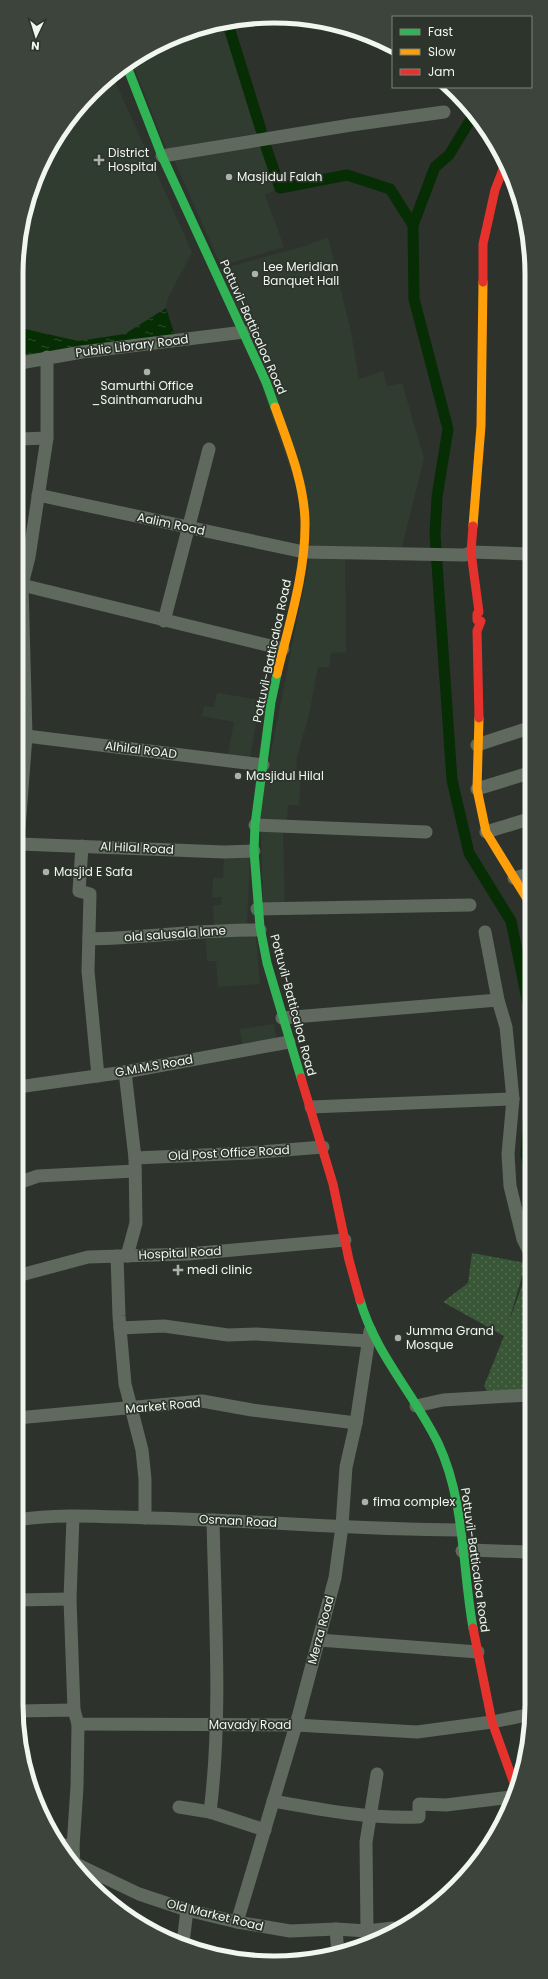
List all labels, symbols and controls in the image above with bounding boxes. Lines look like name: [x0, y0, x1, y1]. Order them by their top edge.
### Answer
north arrow: [16, 16, 56, 56]
legend: [392, 16, 532, 88]
text: Fast: [428, 23, 453, 40]
text: N: [31, 38, 40, 54]
text: Slow: [428, 43, 456, 60]
text: Jam: [428, 63, 455, 80]
place label: District Hospital: [108, 144, 157, 175]
marker: District Hospital: [93, 154, 105, 166]
place label: Masjidul Falah: [237, 168, 323, 185]
marker: Masjidul Falah: [224, 172, 234, 182]
street label: Pottuvil-Batticaloa Road: [216, 257, 291, 397]
place label: Lee Meridian Banquet Hall: [263, 258, 339, 289]
marker: Lee Meridian Banquet Hall: [250, 269, 260, 279]
street label: Public Library Road: [75, 330, 189, 361]
marker: Samurthi Office _Sainthamarudhu: [142, 367, 152, 377]
place label: Samurthi Office _Sainthamarudhu: [92, 377, 202, 408]
street label: Aalim Road: [136, 508, 207, 539]
street label: Pottuvil-Batticaloa Road: [248, 578, 295, 724]
street label: Alhilal ROAD: [104, 737, 178, 762]
place label: Masjidul Hilal: [246, 767, 324, 784]
marker: Masjidul Hilal: [233, 771, 243, 781]
street label: Al Hilal Road: [100, 837, 174, 858]
place label: Masjid E Safa: [54, 863, 133, 880]
marker: Masjid E Safa: [41, 867, 51, 877]
street label: old salusala lane: [124, 921, 226, 946]
street label: Pottuvil-Batticaloa Road: [266, 932, 321, 1078]
street label: G.M.M.S Road: [114, 1050, 194, 1081]
street label: Old Post Office Road: [168, 1141, 290, 1164]
street label: Hospital Road: [138, 1242, 222, 1263]
place label: medi clinic: [187, 1261, 252, 1278]
marker: medi clinic: [172, 1264, 184, 1276]
place label: Jumma Grand Mosque: [406, 1322, 494, 1353]
marker: Jumma Grand Mosque: [393, 1333, 403, 1343]
street label: Market Road: [125, 1394, 201, 1417]
street label: Pottuvil-Batticaloa Road: [457, 1486, 494, 1633]
place label: fima complex: [373, 1493, 455, 1510]
marker: fima complex: [360, 1497, 370, 1507]
street label: Osman Road: [199, 1510, 278, 1531]
street label: Merza Road: [303, 1594, 338, 1666]
street label: Mavady Road: [209, 1716, 291, 1733]
street label: Old Market Road: [165, 1894, 265, 1935]

